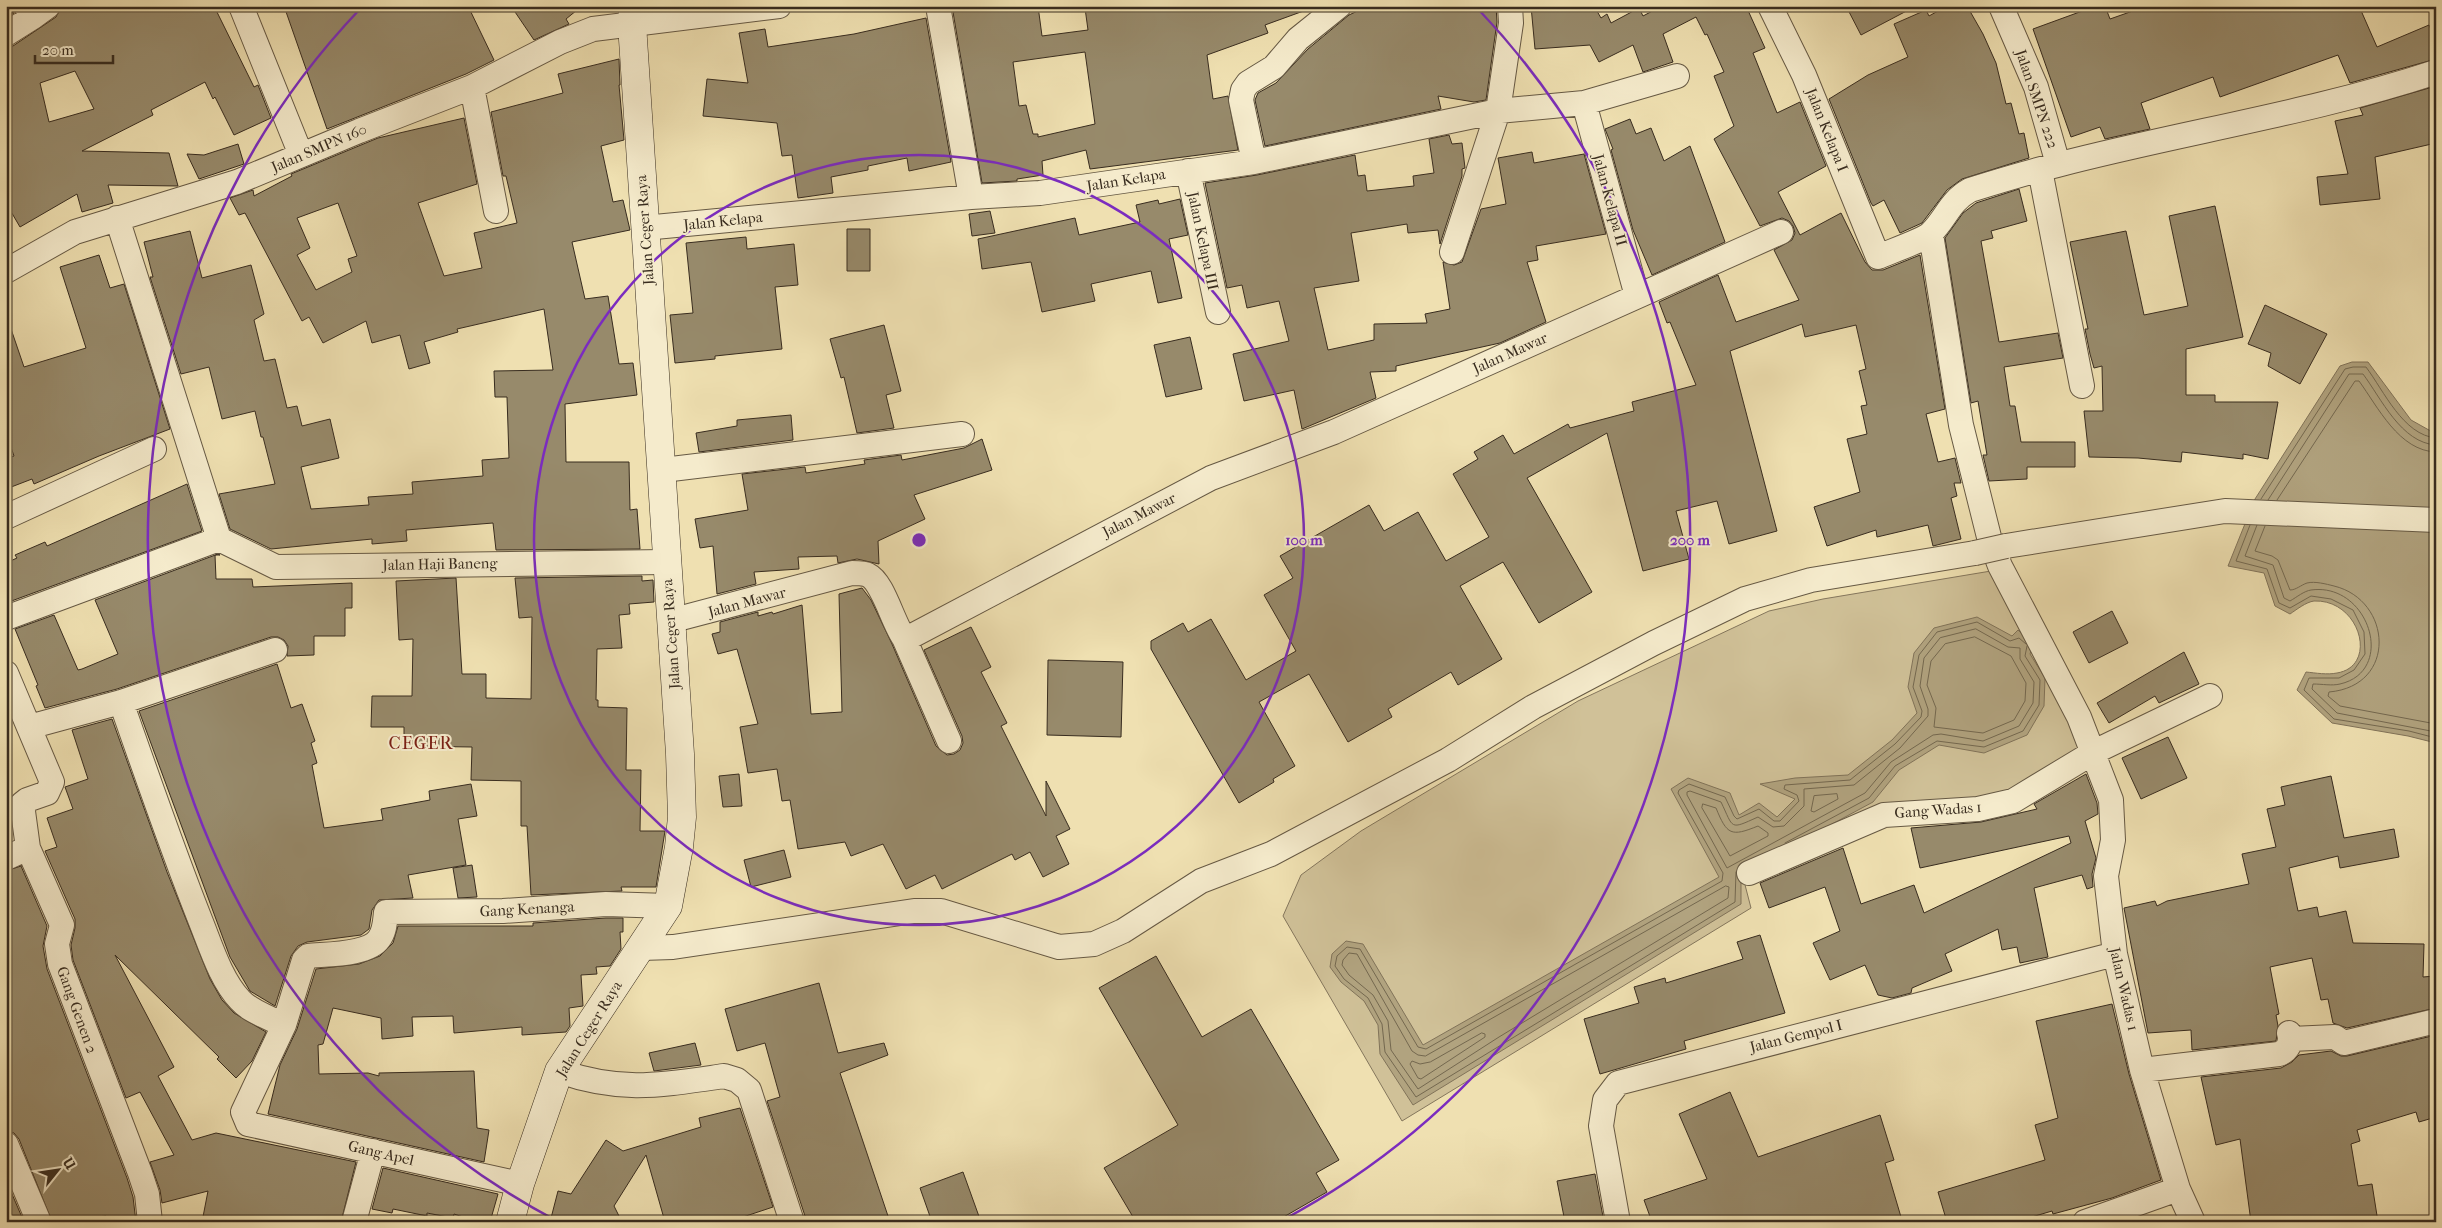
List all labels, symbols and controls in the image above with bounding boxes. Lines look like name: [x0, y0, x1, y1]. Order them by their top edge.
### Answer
scale bar: [35, 32, 112, 64]
text: 20 m: [42, 41, 74, 59]
street label: Jalan SMPN 222: [2011, 46, 2062, 151]
street label: Jalan Kelapa I: [1802, 85, 1852, 175]
street label: Jalan SMPN 160: [268, 120, 369, 177]
street label: Jalan Kelapa II: [1589, 151, 1631, 248]
street label: Jalan Kelapa: [1084, 165, 1168, 195]
street label: Jalan Ceger Raya: [632, 173, 658, 287]
street label: Jalan Kelapa III: [1184, 189, 1222, 292]
street label: Jalan Kelapa: [682, 208, 764, 234]
street label: Jalan Mawar: [1469, 328, 1551, 378]
street label: Jalan Mawar: [1098, 489, 1179, 542]
centre of rings: [910, 531, 928, 549]
text: 100 m: [1285, 531, 1323, 549]
text: 200 m: [1670, 531, 1710, 549]
street label: Jalan Haji Baneng: [381, 554, 499, 574]
street label: Jalan Ceger Raya: [658, 577, 684, 691]
street label: Jalan Mawar: [705, 583, 789, 621]
district label: CEGER: [389, 733, 453, 754]
street label: Gang Wadas 1: [1894, 798, 1982, 822]
street label: Gang Kenanga: [479, 897, 576, 920]
street label: Jalan Wadas 1: [2105, 945, 2142, 1032]
street label: Gang Genen 2: [53, 964, 101, 1056]
street label: Jalan Ceger Raya: [552, 977, 626, 1081]
street label: Jalan Gempol I: [1747, 1016, 1844, 1056]
street label: Gang Apel: [346, 1137, 416, 1169]
north arrow: [32, 1146, 82, 1196]
text: U: [58, 1154, 79, 1173]

